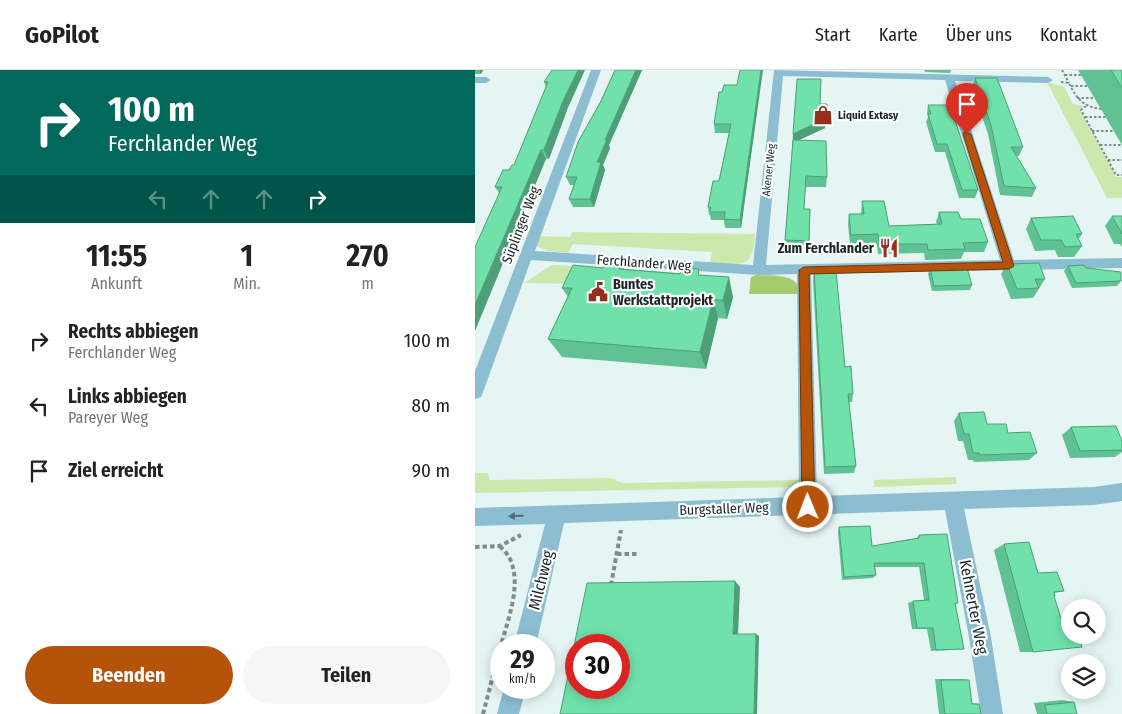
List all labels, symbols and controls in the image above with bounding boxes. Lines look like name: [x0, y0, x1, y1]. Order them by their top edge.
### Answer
text: GoPilot: [25, 21, 99, 49]
text: Start: [815, 24, 851, 46]
text: Karte: [879, 24, 918, 46]
text: Über uns: [946, 24, 1012, 46]
text: Kontakt: [1040, 24, 1097, 46]
pin: [946, 83, 988, 134]
text: 100 m: [108, 88, 195, 130]
icon: right: [25, 90, 90, 155]
icon: arrive: [953, 90, 981, 118]
shop icon: Liquid Extasy: [812, 104, 834, 126]
place label: Liquid Extasy: [838, 109, 899, 122]
text: Ferchlander Weg: [108, 130, 257, 157]
street label: Akener Weg: [760, 142, 778, 197]
street label: Süplinger Weg: [498, 183, 544, 266]
icon: left: [144, 185, 172, 213]
icon: ahead: [197, 185, 225, 213]
icon: ahead: [250, 185, 278, 213]
icon: right: [303, 185, 331, 213]
restaurant icon: Zum Ferchlander: [878, 237, 900, 259]
text: 11:55: [86, 238, 147, 274]
text: 1: [240, 238, 253, 274]
text: 270: [346, 238, 389, 274]
place label: Zum Ferchlander: [778, 240, 875, 257]
street label: Ferchlander Weg: [596, 251, 692, 275]
text: Ankunft: [91, 274, 142, 293]
text: Min.: [233, 274, 260, 293]
text: m: [362, 274, 374, 293]
place label: Buntes Werkstattprojekt: [613, 276, 714, 309]
public building icon: Buntes Werkstattprojekt: [587, 281, 609, 303]
text: Rechts abbiegen: [68, 320, 198, 343]
icon: right: [25, 327, 53, 355]
text: 100 m: [404, 329, 450, 352]
text: Ferchlander Weg: [68, 343, 176, 362]
text: Links abbiegen: [68, 385, 187, 408]
icon: left: [25, 392, 53, 420]
text: 80 m: [412, 394, 450, 417]
text: Pareyer Weg: [68, 408, 148, 427]
icon: arrive: [25, 457, 53, 485]
text: Ziel erreicht: [68, 459, 164, 482]
text: 90 m: [412, 459, 450, 482]
position arrow: [781, 480, 833, 532]
street label: Burgstaller Weg: [679, 499, 769, 519]
one-way arrow: [508, 512, 524, 520]
street label: Milchweg: [524, 548, 558, 612]
street label: Kehnerter Weg: [956, 558, 993, 656]
map controls: [1061, 599, 1106, 699]
button: search: [1061, 599, 1106, 644]
speed limit sign: 30: [565, 634, 630, 699]
text: 29: [510, 645, 535, 675]
button: Beenden: [25, 646, 233, 704]
button: Teilen: [243, 646, 450, 704]
button: layers: [1061, 654, 1106, 699]
text: km/h: [509, 672, 536, 686]

